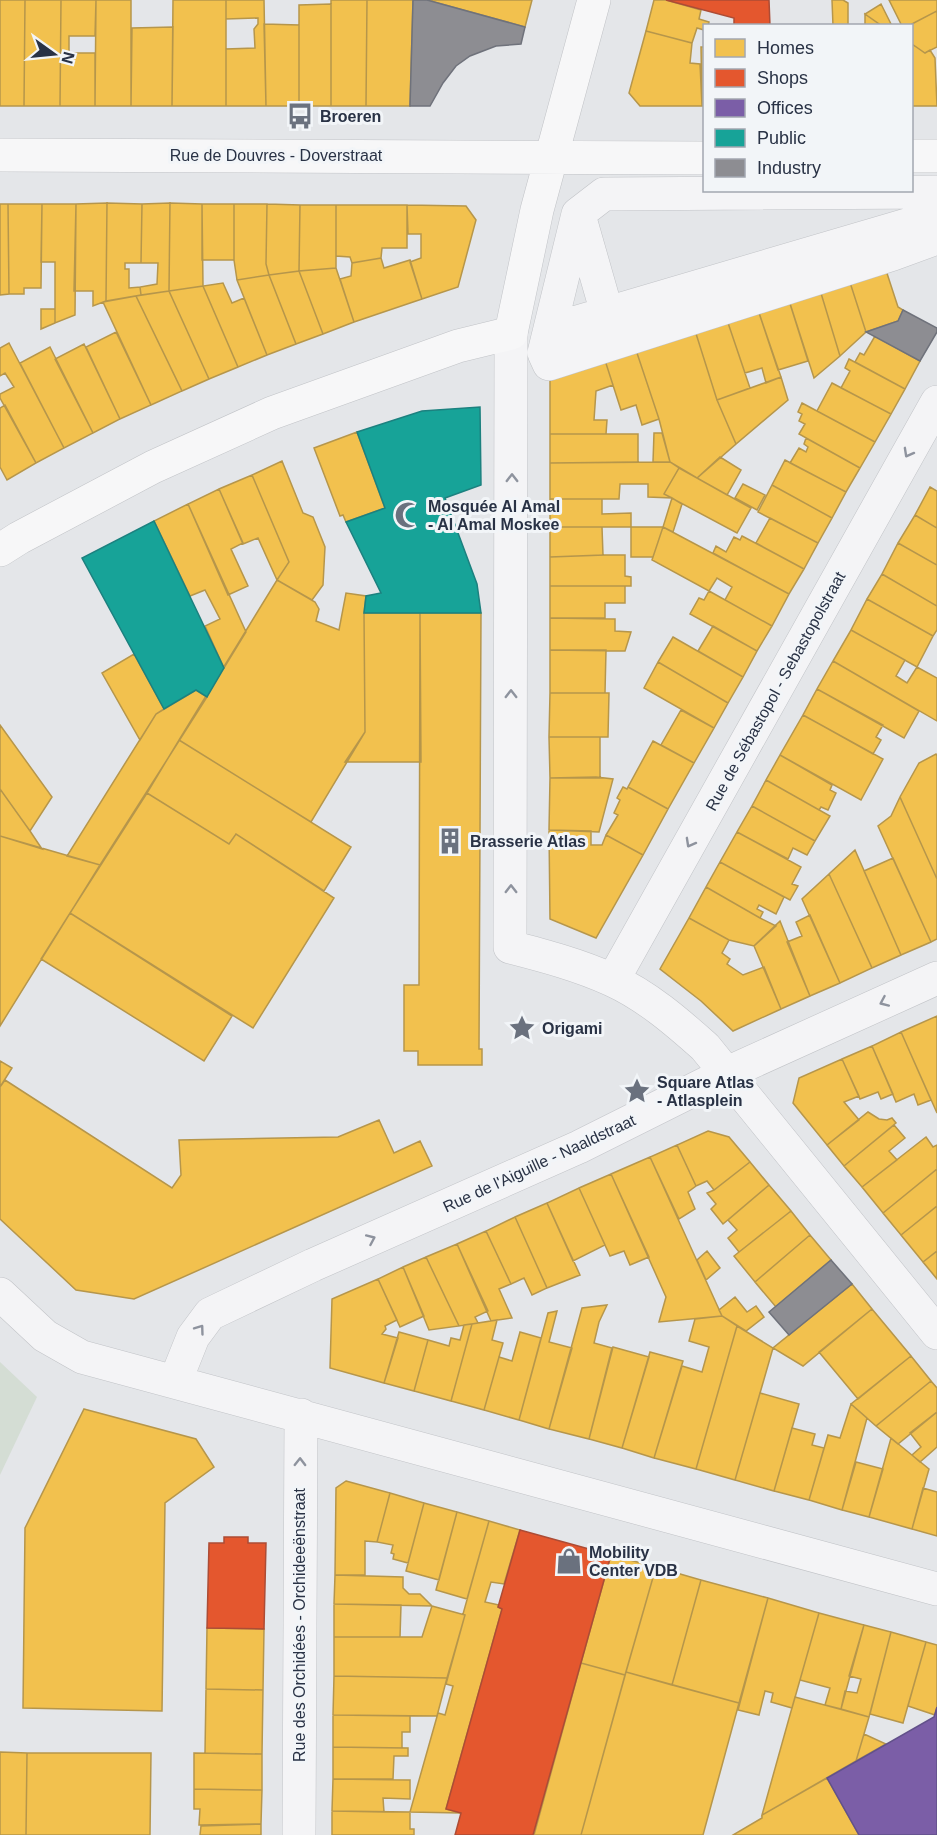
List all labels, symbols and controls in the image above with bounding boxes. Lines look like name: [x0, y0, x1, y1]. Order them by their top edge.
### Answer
north arrow: [24, 24, 84, 84]
legend: [703, 24, 913, 192]
text: Homes: [757, 38, 814, 58]
text: N: [58, 50, 78, 66]
text: Shops: [757, 68, 808, 88]
text: Offices: [757, 98, 813, 118]
bus stop icon: Broeren: [285, 101, 315, 131]
place label: Broeren: [320, 108, 381, 125]
text: Public: [757, 128, 806, 148]
street label: Rue de Douvres - Doverstraat: [170, 147, 383, 164]
text: Industry: [757, 158, 821, 178]
one-way arrow: [904, 447, 916, 457]
one-way arrow: [506, 473, 518, 482]
place label: Mosquée Al Amal - Al Amal Moskee: [428, 498, 560, 533]
mosque icon: Mosquée Al Amal - Al Amal Moskee: [393, 500, 423, 530]
street label: Rue de Sébastopol - Sebastopolstraat: [702, 568, 849, 814]
one-way arrow: [505, 689, 517, 698]
building icon: Brasserie Atlas: [435, 826, 465, 856]
place label: Brasserie Atlas: [470, 833, 586, 850]
one-way arrow: [686, 837, 697, 847]
one-way arrow: [505, 884, 517, 893]
one-way arrow: [879, 995, 890, 1007]
place icon: Origami: [507, 1013, 537, 1043]
place label: Origami: [542, 1020, 602, 1037]
place label: Square Atlas - Atlasplein: [657, 1074, 754, 1109]
place icon: Square Atlas - Atlasplein: [622, 1076, 652, 1106]
street label: Rue de l'Aiguille - Naaldstraat: [440, 1111, 639, 1216]
one-way arrow: [364, 1235, 375, 1247]
one-way arrow: [192, 1324, 203, 1335]
one-way arrow: [294, 1457, 306, 1466]
street label: Rue des Orchidées - Orchideeënstraat: [291, 1487, 308, 1762]
place label: Mobility Center VDB: [589, 1544, 678, 1579]
shop icon: Mobility Center VDB: [554, 1546, 584, 1576]

